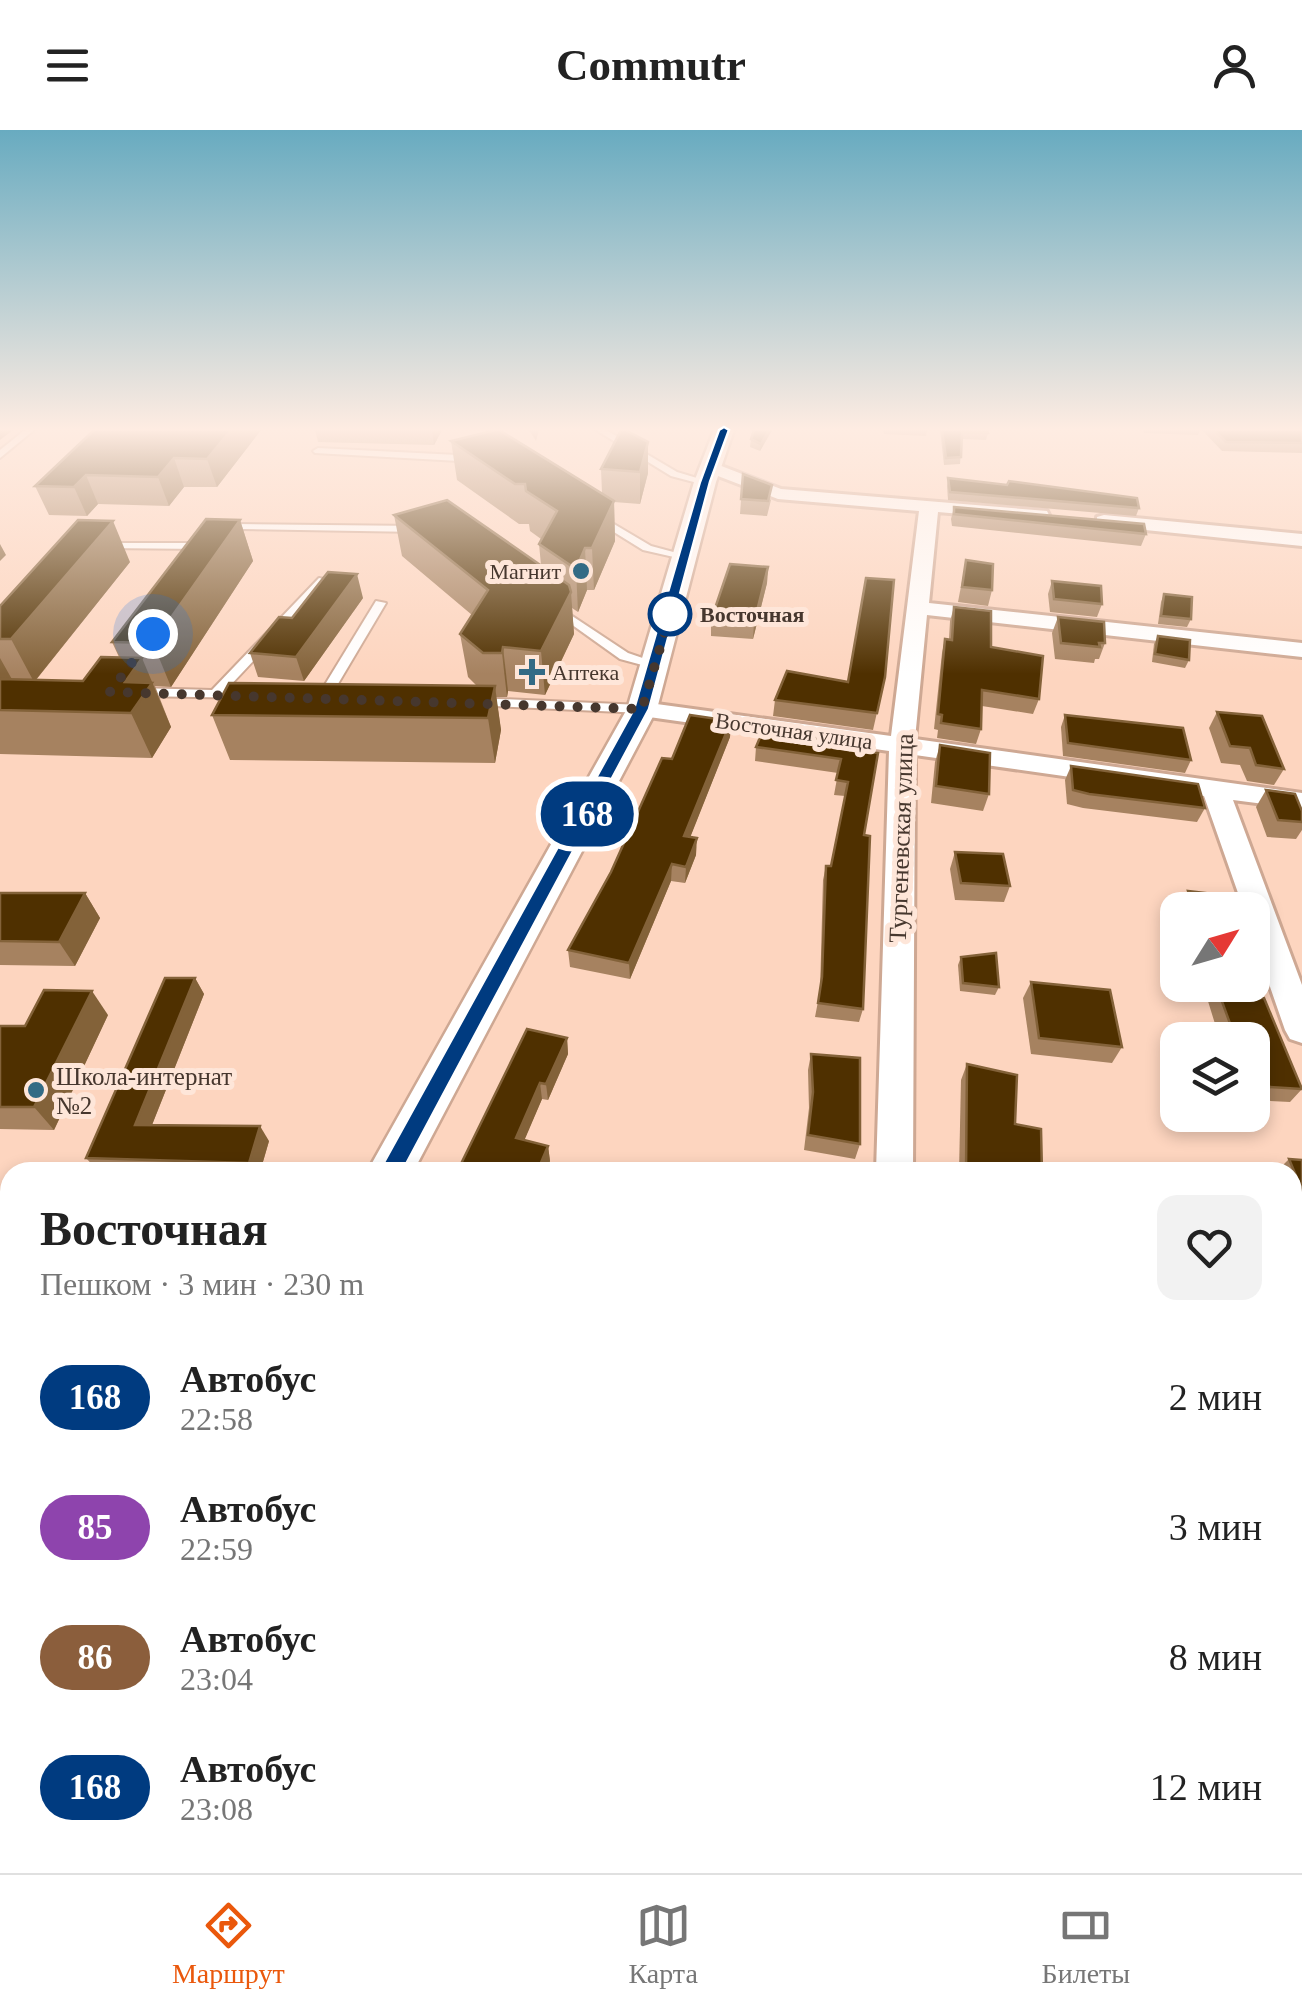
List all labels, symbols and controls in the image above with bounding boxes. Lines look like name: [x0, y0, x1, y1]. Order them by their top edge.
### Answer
icon: menu: [40, 38, 95, 93]
icon: person: [1207, 38, 1262, 93]
text: Commutr: [556, 40, 746, 90]
place label: Магнит: [489, 559, 561, 584]
marker: Магнит: [570, 560, 592, 582]
marker: Восточная: [649, 593, 691, 635]
place label: Восточная: [700, 602, 804, 627]
your location: [128, 609, 178, 659]
place label: Аптека: [552, 660, 619, 685]
marker: Аптека: [521, 661, 543, 683]
street label: Восточная улица: [714, 708, 874, 754]
street label: Тургеневская улица: [884, 733, 918, 943]
line badge: 168: [530, 782, 644, 846]
text: 168: [561, 795, 613, 834]
north arrow: [1160, 892, 1270, 1002]
map controls: [1160, 892, 1270, 1132]
button: layers: [1160, 1022, 1270, 1132]
place label: Школа-интернат №2: [56, 1063, 232, 1119]
marker: Школа-интернат №2: [25, 1079, 47, 1101]
button: heart: [1157, 1195, 1262, 1300]
text: Восточная: [40, 1202, 268, 1255]
text: Пешком · 3 мин · 230 m: [40, 1266, 364, 1302]
text: Автобус: [180, 1358, 316, 1400]
text: 2 мин: [1169, 1376, 1262, 1418]
text: 168: [69, 1378, 121, 1417]
text: 22:58: [180, 1401, 253, 1437]
text: Автобус: [180, 1488, 316, 1530]
text: 3 мин: [1169, 1506, 1262, 1548]
text: 85: [78, 1508, 113, 1547]
text: 22:59: [180, 1531, 253, 1567]
text: Автобус: [180, 1618, 316, 1660]
text: 8 мин: [1169, 1636, 1262, 1678]
text: 86: [78, 1638, 113, 1677]
text: 23:04: [180, 1661, 253, 1697]
text: Автобус: [180, 1748, 316, 1790]
text: 12 мин: [1150, 1766, 1262, 1808]
text: 168: [69, 1768, 121, 1807]
text: 23:08: [180, 1791, 253, 1827]
tab: Маршрут: [172, 1898, 285, 1990]
tab: Карта: [628, 1898, 698, 1990]
tab: Билеты: [1042, 1898, 1130, 1990]

